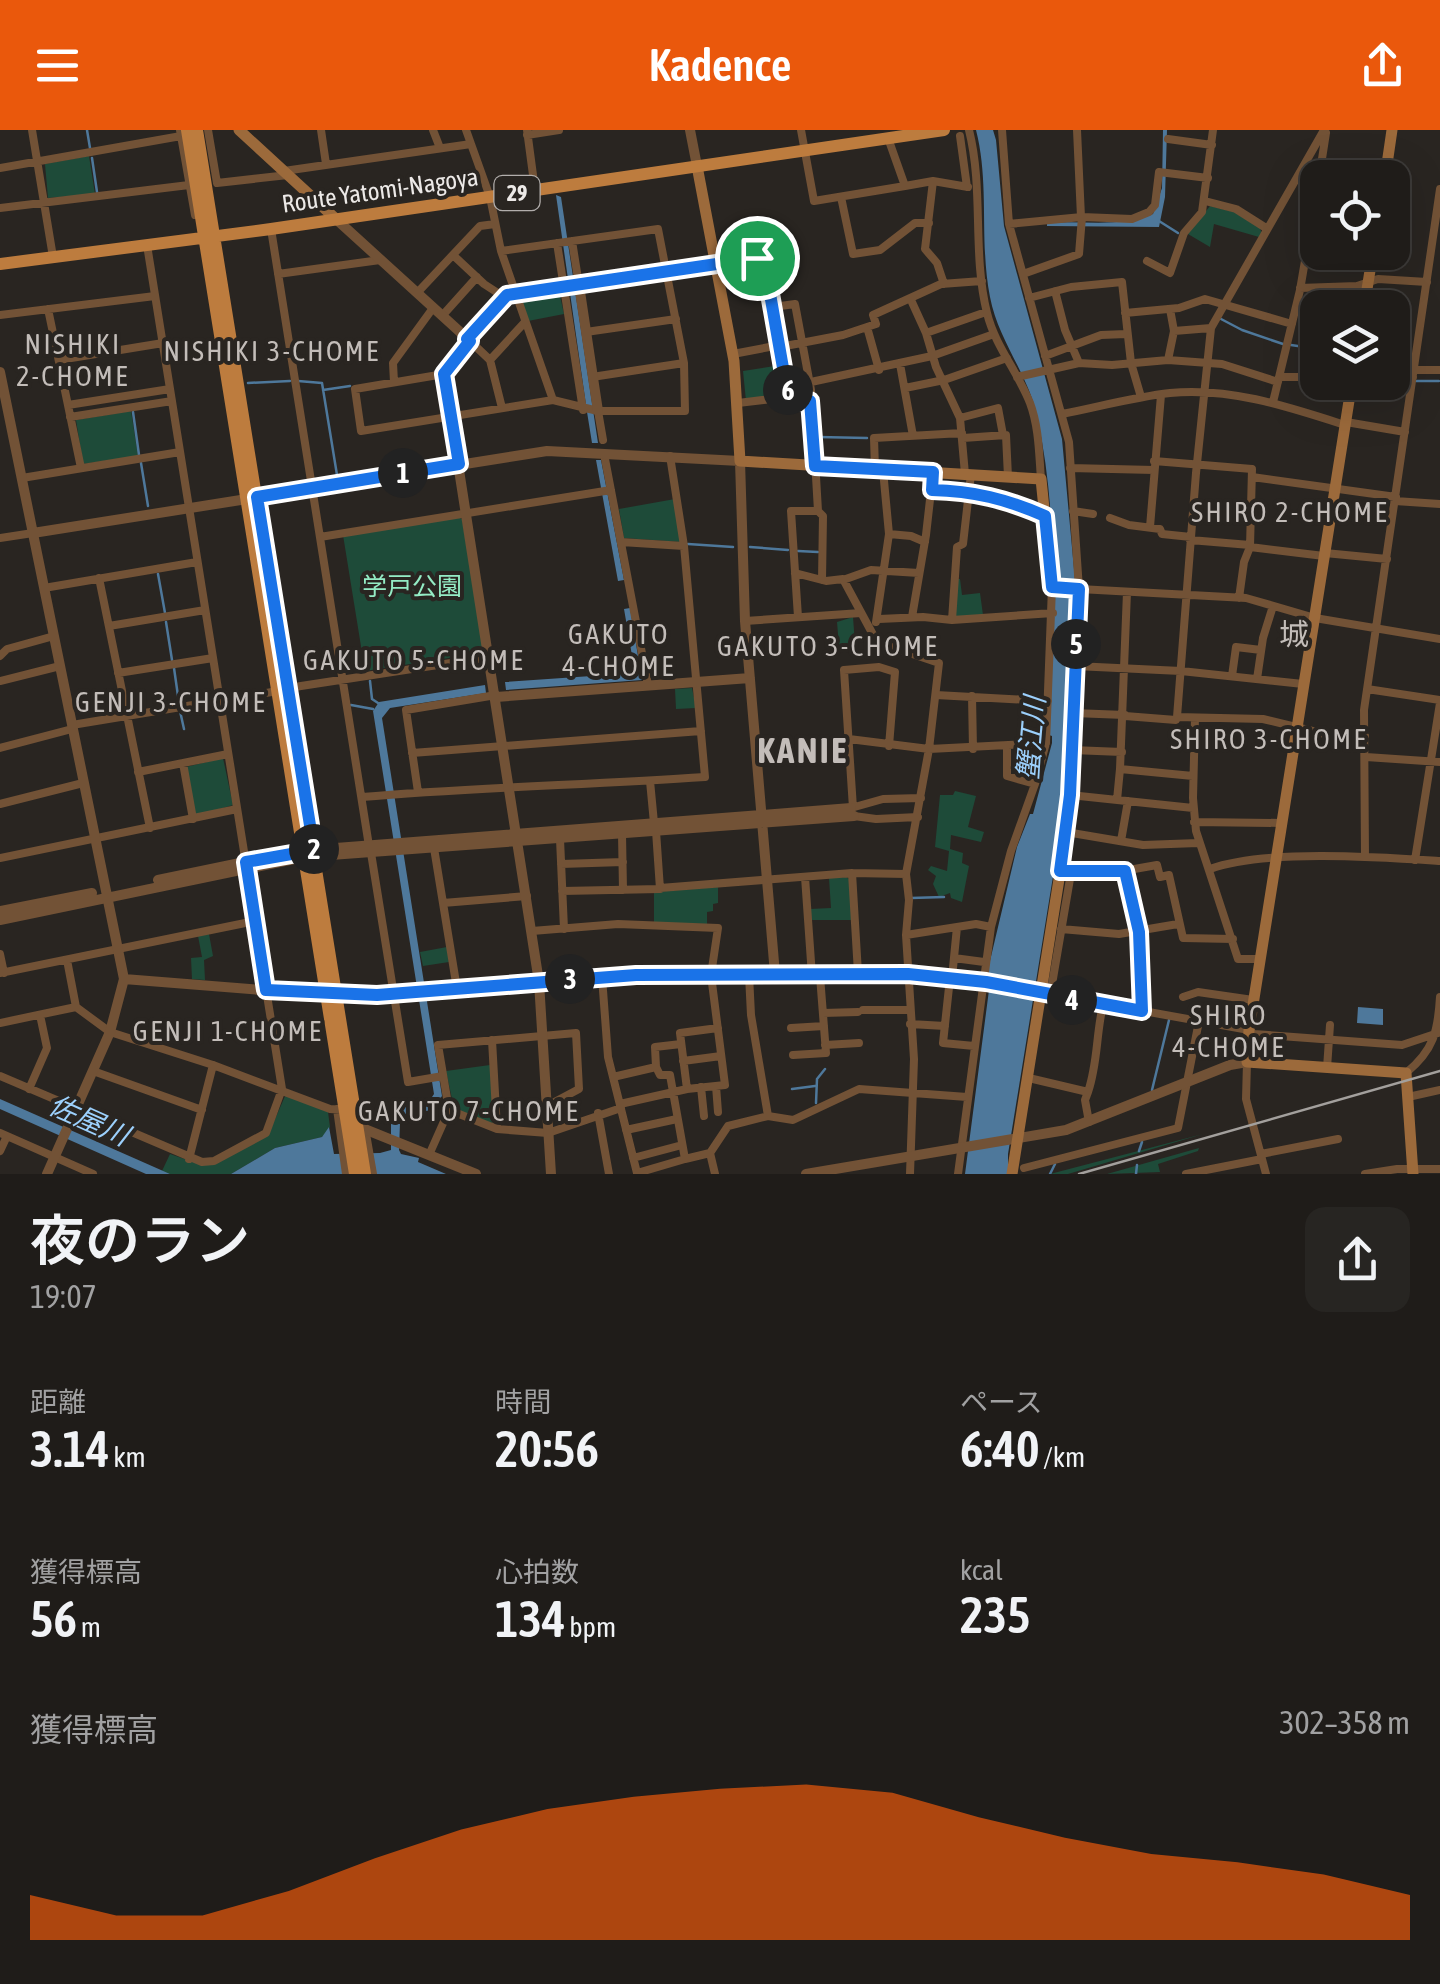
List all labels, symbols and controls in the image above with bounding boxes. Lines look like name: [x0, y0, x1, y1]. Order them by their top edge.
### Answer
icon: menu: [30, 38, 85, 93]
icon: share: [1355, 38, 1410, 93]
text: Kadence: [649, 39, 791, 91]
map controls: [1300, 160, 1410, 400]
button: locate: [1300, 160, 1410, 270]
street label: Route Yatomi-Nagoya: [280, 162, 480, 218]
road number: 29: [494, 176, 540, 210]
pin: [715, 216, 800, 301]
icon: arrive: [730, 231, 785, 286]
button: layers: [1300, 290, 1410, 400]
district label: NISHIKI 2-CHOME: [16, 328, 130, 392]
district label: NISHIKI 3-CHOME: [163, 335, 381, 367]
pin: 6: [763, 365, 813, 415]
text: 6: [781, 374, 795, 406]
pin: 1: [378, 448, 428, 498]
text: 1: [396, 457, 410, 489]
district label: SHIRO 2-CHOME: [1191, 496, 1389, 528]
park label: 学戸公園: [362, 572, 462, 600]
district label: 城: [1279, 617, 1309, 651]
district label: GAKUTO 4-CHOME: [562, 618, 676, 682]
pin: 5: [1051, 619, 1101, 669]
text: 5: [1069, 628, 1083, 660]
district label: GAKUTO 3-CHOME: [717, 630, 939, 662]
district label: GAKUTO 5-CHOME: [303, 644, 525, 676]
district label: GENJI 3-CHOME: [75, 686, 267, 718]
water label: 蟹江川: [1011, 692, 1051, 781]
district label: SHIRO 3-CHOME: [1170, 723, 1368, 755]
district label: KANIE: [757, 730, 849, 770]
pin: 2: [289, 824, 339, 874]
text: 2: [307, 833, 321, 865]
pin: 3: [545, 954, 595, 1004]
text: 3: [563, 963, 577, 995]
pin: 4: [1047, 975, 1097, 1025]
text: 4: [1065, 984, 1079, 1016]
district label: SHIRO 4-CHOME: [1172, 999, 1286, 1063]
district label: GENJI 1-CHOME: [133, 1015, 323, 1047]
water label: 佐屋川: [44, 1088, 137, 1153]
district label: GAKUTO 7-CHOME: [358, 1095, 580, 1127]
button: share: [1305, 1207, 1410, 1312]
text: 夜のラン: [30, 1209, 250, 1272]
text: 19:07: [30, 1278, 97, 1315]
text: 距離: [30, 1386, 86, 1418]
text: 時間: [495, 1386, 551, 1418]
text: ペース: [960, 1386, 1043, 1418]
text: 3.14: [30, 1420, 109, 1478]
text: 20:56: [495, 1420, 599, 1478]
text: 6:40: [960, 1420, 1039, 1478]
text: km: [109, 1441, 146, 1473]
text: /km: [1039, 1441, 1085, 1473]
text: kcal: [960, 1554, 1003, 1586]
text: 獲得標高: [30, 1556, 142, 1588]
text: 心拍数: [495, 1556, 579, 1588]
text: 235: [960, 1586, 1031, 1644]
text: 56: [30, 1590, 77, 1648]
text: 134: [495, 1590, 566, 1648]
text: m: [77, 1611, 101, 1643]
text: bpm: [566, 1611, 616, 1643]
text: 302–358 m: [1280, 1704, 1410, 1741]
text: 獲得標高: [30, 1711, 158, 1748]

